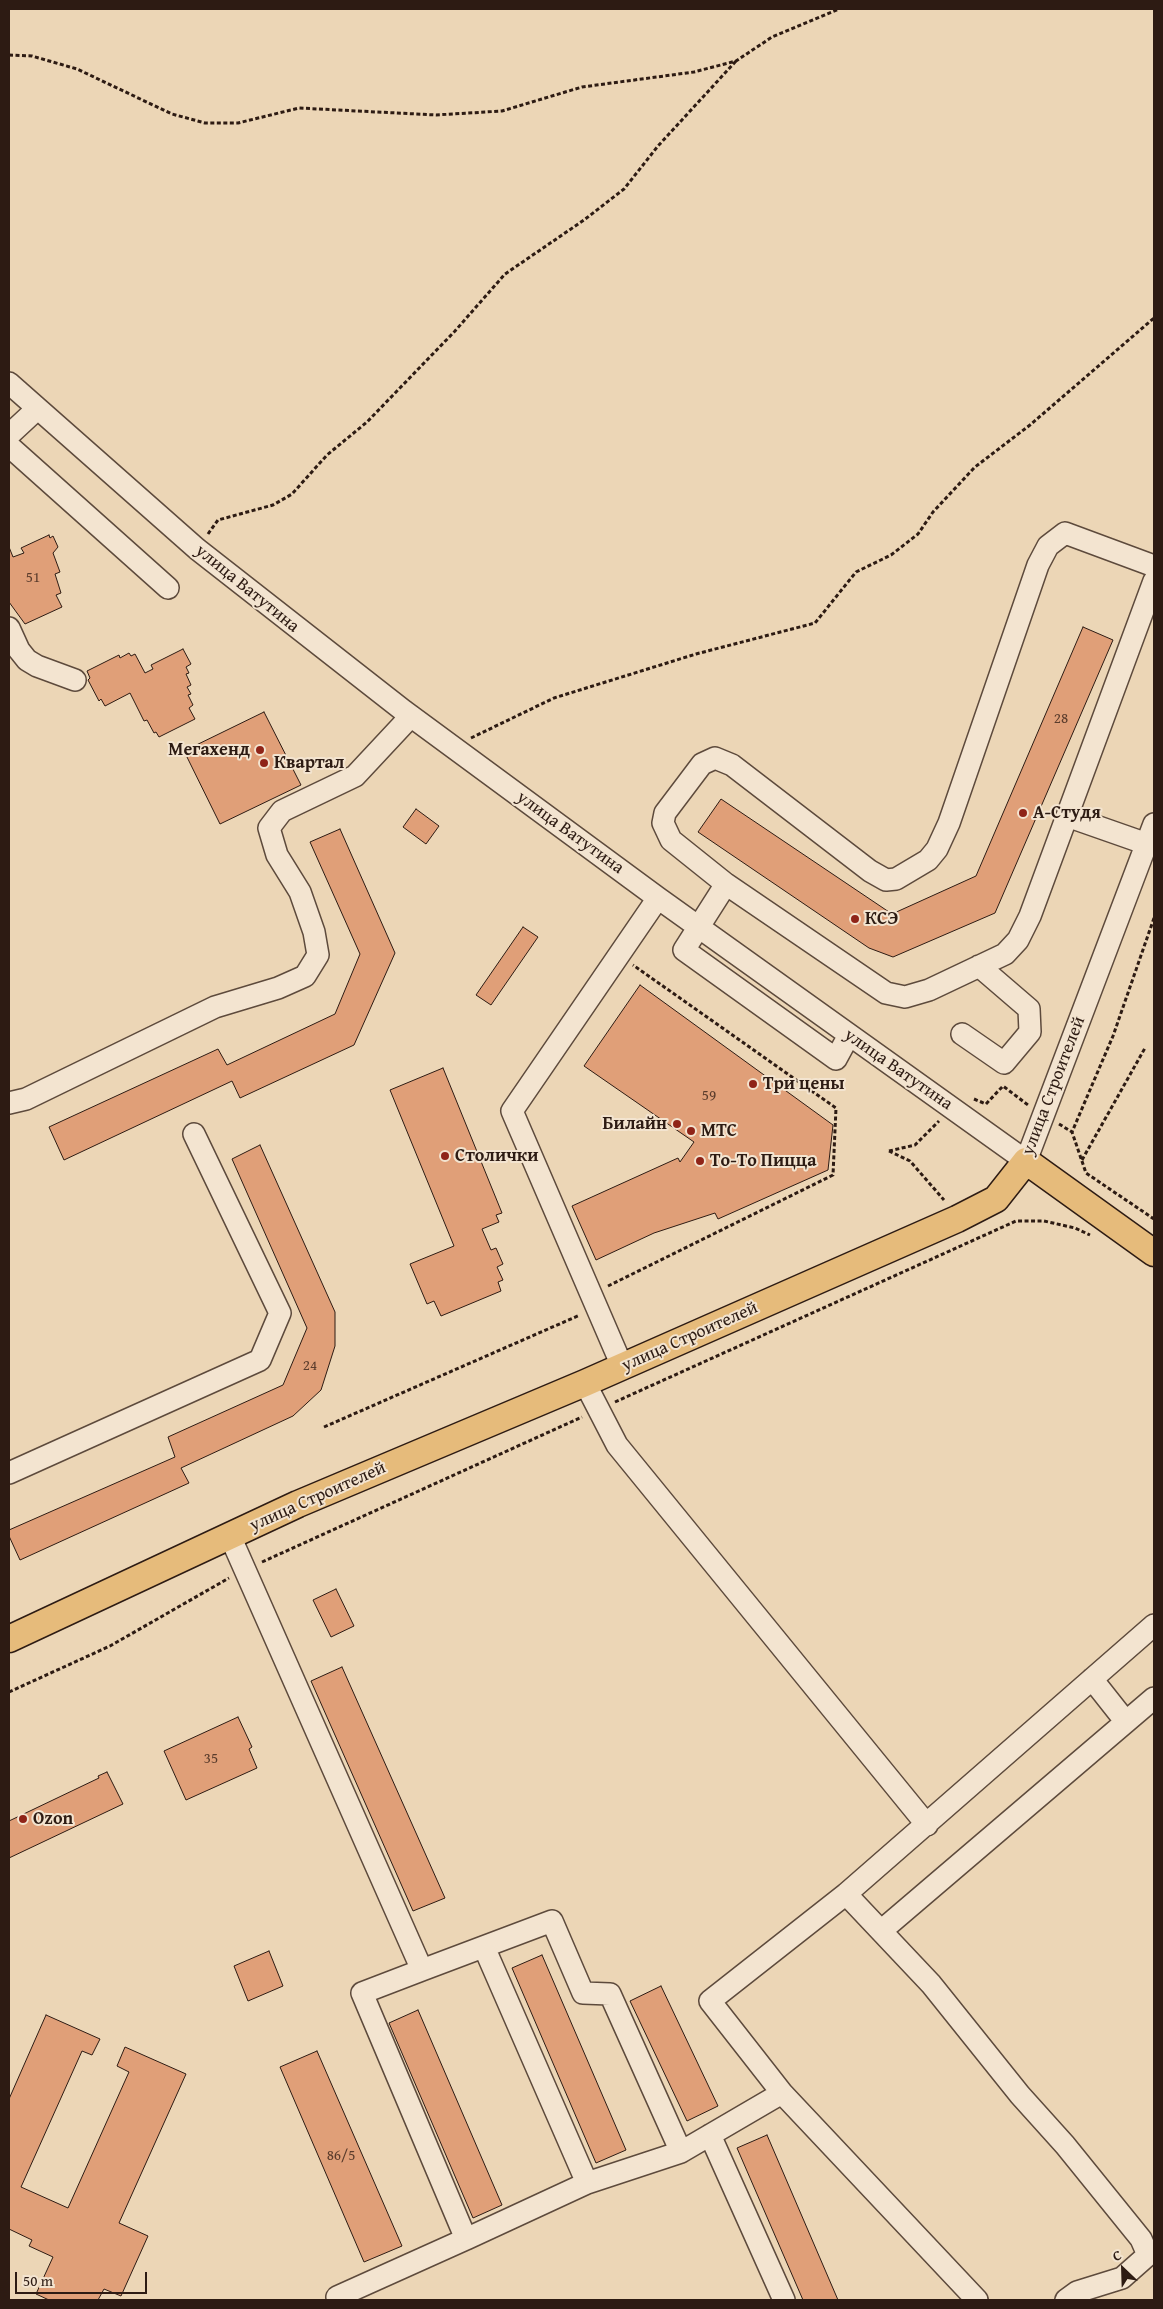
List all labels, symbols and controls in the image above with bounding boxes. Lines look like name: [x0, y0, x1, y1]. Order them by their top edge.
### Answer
street label: улица Ватутина: [191, 540, 303, 638]
house number: 51: [26, 569, 40, 587]
house number: 28: [1054, 710, 1068, 728]
place label: Мегахенд: [168, 739, 250, 761]
marker: Мегахенд: [254, 744, 266, 756]
place label: Квартал: [274, 752, 344, 774]
marker: Квартал: [258, 757, 270, 769]
street label: улица Ватутина: [512, 787, 628, 879]
place label: А-Студя: [1033, 802, 1101, 824]
marker: А-Студя: [1017, 807, 1029, 819]
place label: КСЭ: [865, 908, 898, 930]
marker: КСЭ: [849, 913, 861, 925]
street label: улица Строителей: [1018, 1014, 1090, 1158]
street label: улица Ватутина: [840, 1025, 956, 1115]
place label: Три цены: [763, 1073, 844, 1095]
marker: Три цены: [747, 1078, 759, 1090]
house number: 59: [702, 1087, 716, 1105]
place label: Билайн: [602, 1113, 667, 1135]
marker: Билайн: [671, 1118, 683, 1130]
place label: МТС: [701, 1120, 737, 1142]
marker: МТС: [685, 1125, 697, 1137]
place label: Столички: [455, 1145, 538, 1167]
marker: Столички: [439, 1150, 451, 1162]
place label: То-То Пицца: [710, 1150, 816, 1172]
marker: То-То Пицца: [694, 1155, 706, 1167]
street label: улица Строителей: [619, 1297, 761, 1377]
house number: 24: [303, 1357, 317, 1375]
street label: улица Строителей: [247, 1457, 389, 1537]
house number: 35: [204, 1750, 218, 1768]
place label: Ozon: [33, 1808, 73, 1830]
marker: Ozon: [17, 1813, 29, 1825]
house number: 86/5: [327, 2147, 355, 2165]
north arrow: [1098, 2244, 1148, 2294]
text: С: [1109, 2245, 1125, 2266]
scale bar: [18, 2262, 150, 2294]
text: 50 m: [23, 2270, 53, 2291]

